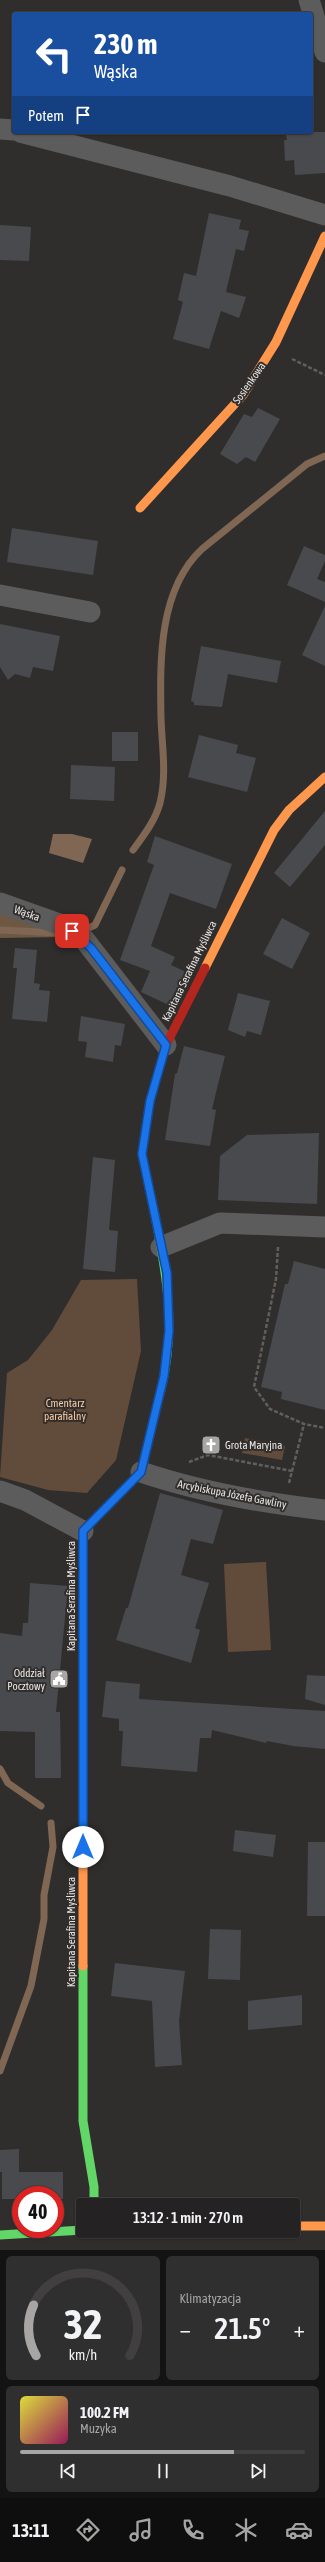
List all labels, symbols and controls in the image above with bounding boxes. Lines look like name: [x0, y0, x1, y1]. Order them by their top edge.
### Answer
icon: left: [28, 28, 80, 80]
text: 230 m: [94, 28, 157, 60]
text: Wąska: [94, 61, 138, 82]
icon: arrive: [72, 104, 94, 126]
text: Potem: [28, 107, 64, 124]
street label: Sosienkowa: [230, 360, 268, 406]
street label: Wąska: [12, 903, 42, 923]
pin: [55, 914, 89, 948]
street label: Kapitana Serafina Myśliwca: [159, 919, 219, 1023]
icon: arrive: [61, 920, 83, 942]
park label: Cmentarz parafialny: [44, 1397, 86, 1422]
church icon: Grota Maryjna: [200, 1434, 222, 1456]
place label: Grota Maryjna: [225, 1439, 282, 1451]
street label: Arcybiskupa Józefa Gawliny: [176, 1478, 288, 1511]
street label: Kapitana Serafina Myśliwca: [65, 1541, 77, 1651]
place label: Oddział Pocztowy: [7, 1667, 45, 1692]
public building icon: Oddział Pocztowy: [48, 1668, 70, 1690]
position arrow: [62, 1826, 104, 1868]
street label: Kapitana Serafina Myśliwca: [65, 1877, 77, 1987]
speed limit sign: 40: [12, 2186, 64, 2238]
text: 13:12 · 1 min · 270 m: [133, 2209, 243, 2226]
text: Klimatyzacja: [180, 2291, 241, 2306]
text: 32: [63, 2300, 102, 2348]
text: 21.5°: [214, 2311, 270, 2345]
text: −: [180, 2316, 191, 2342]
text: +: [294, 2316, 305, 2342]
text: km/h: [69, 2347, 97, 2363]
text: 100.2 FM: [80, 2404, 129, 2421]
text: Muzyka: [80, 2421, 117, 2436]
icon: previous: [57, 2460, 79, 2482]
icon: pause: [152, 2460, 174, 2482]
icon: next: [247, 2460, 269, 2482]
icon: directions: [74, 2516, 102, 2544]
icon: music: [127, 2516, 155, 2544]
icon: phone: [179, 2516, 207, 2544]
icon: climate: [232, 2516, 260, 2544]
icon: car: [285, 2516, 313, 2544]
text: 13:11: [12, 2520, 49, 2541]

